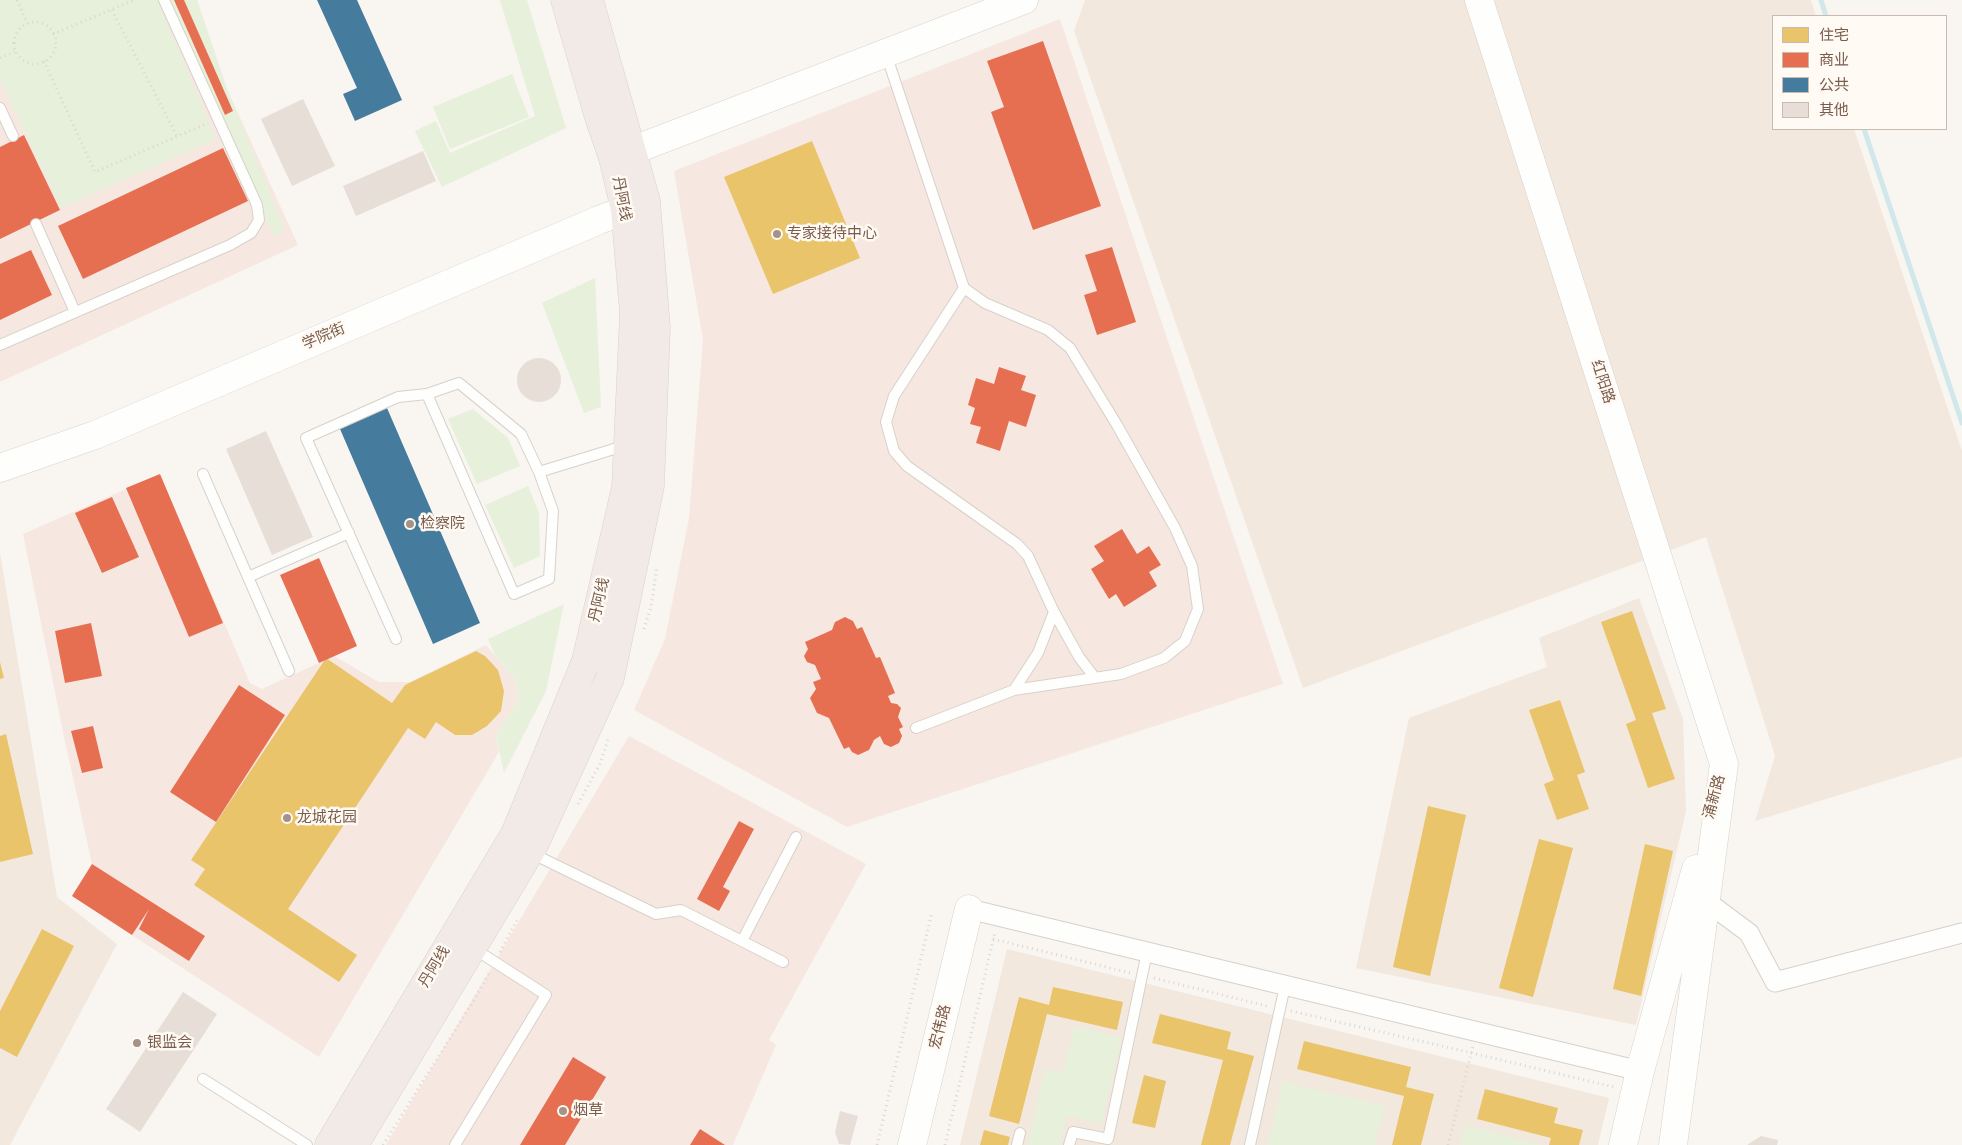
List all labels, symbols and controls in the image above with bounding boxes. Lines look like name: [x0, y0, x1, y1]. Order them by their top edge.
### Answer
legend: [1772, 15, 1947, 130]
text: 住宅: [1819, 23, 1849, 46]
text: 商业: [1819, 48, 1849, 71]
text: 公共: [1819, 73, 1849, 96]
text: 其他: [1819, 98, 1849, 121]
street label: 丹阿线: [608, 175, 634, 223]
place label: 专家接待中心: [787, 225, 877, 243]
marker: 专家接待中心: [771, 228, 783, 240]
street label: 学院街: [300, 320, 348, 354]
street label: 红阳路: [1586, 358, 1618, 406]
place label: 检察院: [420, 515, 465, 533]
marker: 检察院: [404, 518, 416, 530]
street label: 丹阿线: [586, 576, 614, 624]
street label: 涌新路: [1700, 773, 1730, 821]
place label: 龙城花园: [297, 809, 357, 827]
marker: 龙城花园: [281, 812, 293, 824]
street label: 丹阿线: [416, 943, 454, 991]
street label: 宏伟路: [927, 1003, 955, 1051]
place label: 银监会: [147, 1034, 192, 1052]
marker: 银监会: [131, 1037, 143, 1049]
place label: 烟草: [573, 1102, 603, 1120]
marker: 烟草: [557, 1105, 569, 1117]

